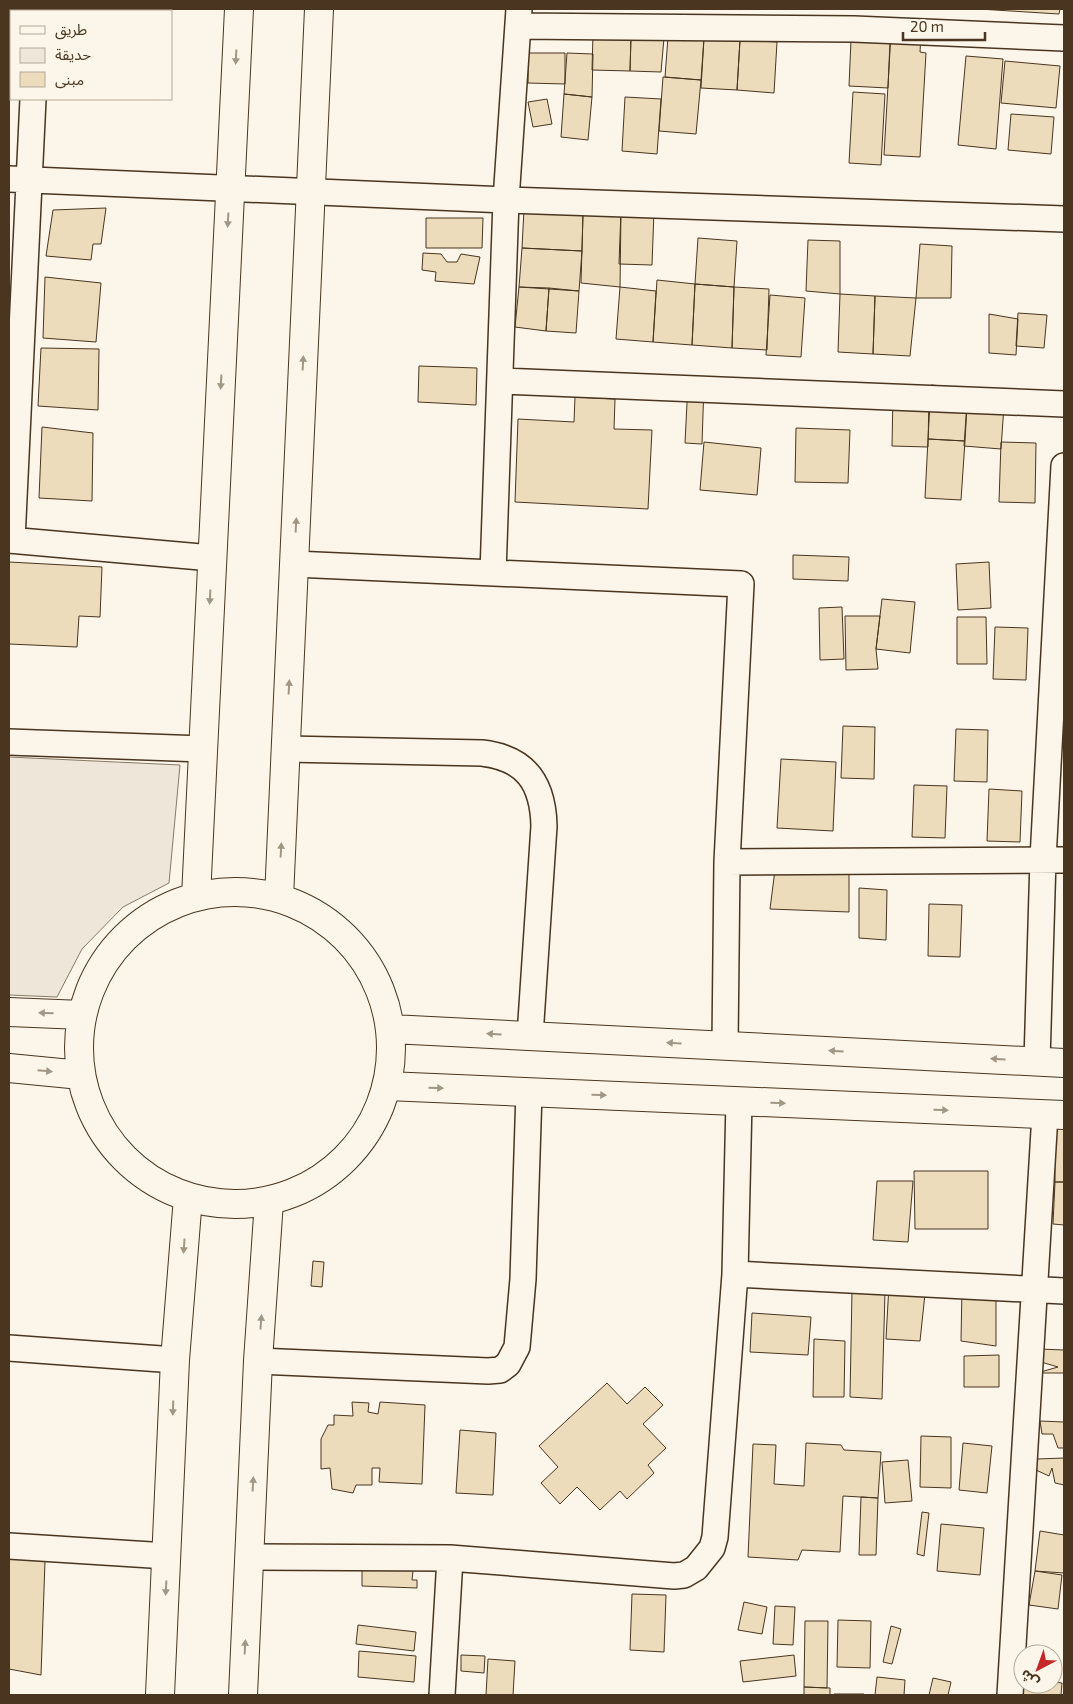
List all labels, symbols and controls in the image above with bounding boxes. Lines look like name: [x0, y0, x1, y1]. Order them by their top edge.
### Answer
legend: [10, 10, 172, 100]
scale bar: [903, 10, 986, 42]
text: 20 m: [910, 17, 944, 35]
text: طريق: [55, 20, 87, 40]
text: حديقة: [55, 45, 91, 63]
one-way arrow: [232, 50, 240, 66]
text: مبنى: [55, 70, 84, 89]
one-way arrow: [224, 212, 232, 228]
one-way arrow: [300, 355, 308, 371]
one-way arrow: [216, 374, 224, 390]
one-way arrow: [292, 517, 300, 533]
one-way arrow: [206, 589, 214, 605]
one-way arrow: [285, 679, 293, 695]
one-way arrow: [278, 842, 286, 858]
one-way arrow: [37, 1009, 53, 1017]
one-way arrow: [485, 1029, 501, 1037]
one-way arrow: [665, 1038, 681, 1046]
one-way arrow: [828, 1047, 844, 1055]
one-way arrow: [990, 1055, 1006, 1063]
one-way arrow: [37, 1068, 53, 1076]
one-way arrow: [428, 1084, 444, 1092]
one-way arrow: [591, 1091, 607, 1099]
one-way arrow: [771, 1099, 787, 1107]
one-way arrow: [933, 1106, 949, 1114]
one-way arrow: [180, 1238, 188, 1254]
one-way arrow: [257, 1314, 265, 1330]
one-way arrow: [169, 1400, 177, 1416]
one-way arrow: [249, 1476, 257, 1492]
one-way arrow: [161, 1580, 169, 1596]
one-way arrow: [242, 1638, 250, 1654]
north arrow: [1013, 1644, 1063, 1694]
text: ش: [1016, 1666, 1042, 1692]

